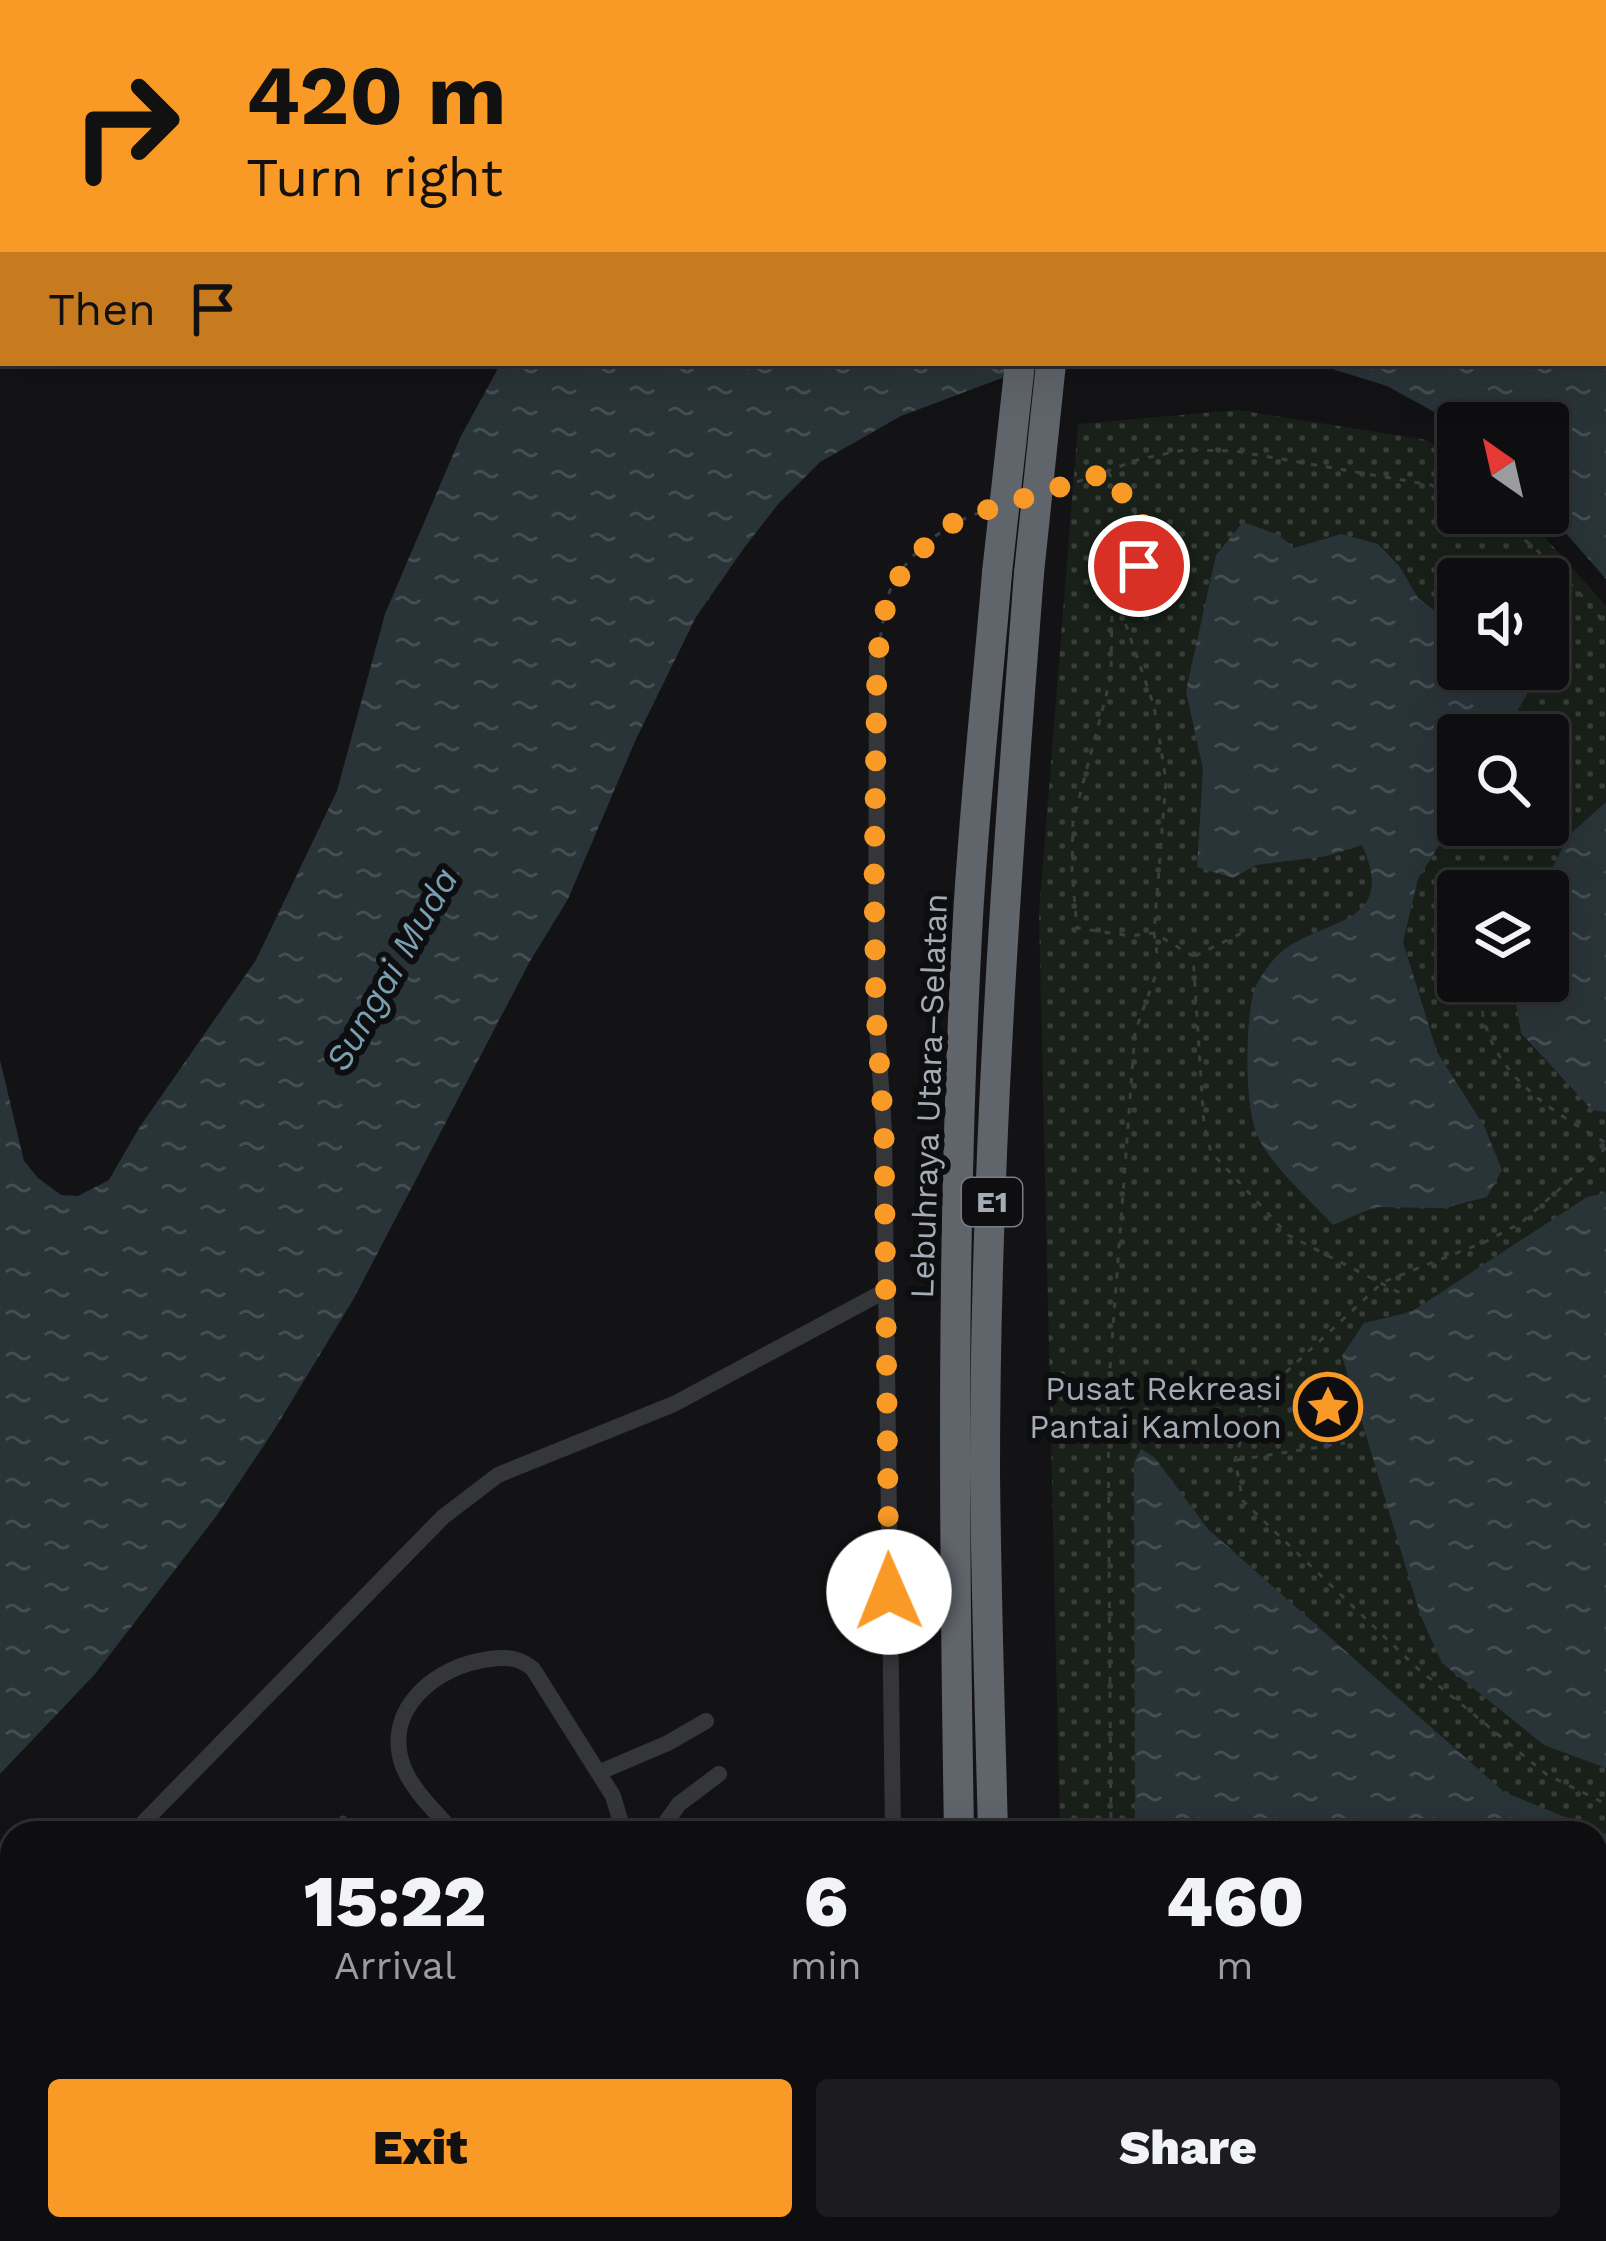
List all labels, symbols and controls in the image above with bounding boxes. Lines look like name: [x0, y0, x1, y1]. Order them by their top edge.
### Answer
text: 420 m: [246, 46, 506, 144]
icon: right: [48, 48, 204, 204]
text: Turn right: [246, 146, 503, 209]
icon: arrive: [180, 276, 246, 342]
text: Then: [48, 283, 156, 336]
north arrow: [1437, 402, 1569, 534]
map controls: [1437, 402, 1569, 1002]
pin: [1088, 515, 1190, 617]
icon: arrive: [1106, 533, 1172, 599]
button: sound: [1437, 558, 1569, 690]
button: search: [1437, 714, 1569, 846]
water label: Sungai Muda: [317, 861, 467, 1078]
button: layers: [1437, 870, 1569, 1002]
street label: Lebuhraya Utara–Selatan: [902, 893, 955, 1299]
road number: E1: [962, 1178, 1022, 1226]
place label: Pusat Rekreasi Pantai Kamloon: [1029, 1369, 1282, 1446]
place icon: Pusat Rekreasi Pantai Kamloon: [1293, 1372, 1363, 1442]
position arrow: [826, 1529, 952, 1655]
text: 15:22: [304, 1859, 486, 1943]
text: 6: [804, 1859, 848, 1943]
text: 460: [1165, 1859, 1304, 1943]
text: Arrival: [334, 1943, 456, 1988]
text: min: [790, 1943, 862, 1988]
text: m: [1216, 1943, 1253, 1988]
button: Exit: [48, 2079, 792, 2217]
button: Share: [816, 2079, 1560, 2217]

